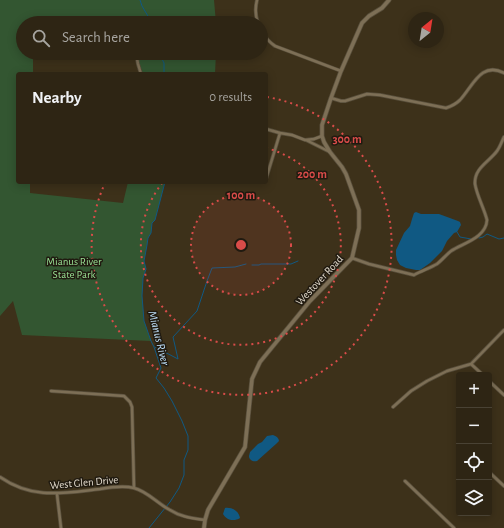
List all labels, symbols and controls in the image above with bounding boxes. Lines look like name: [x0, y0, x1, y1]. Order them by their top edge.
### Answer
north arrow: [408, 12, 444, 48]
search box: [16, 16, 268, 60]
icon: search: [30, 27, 52, 49]
text: Search here: [62, 30, 130, 45]
text: Nearby: [32, 89, 82, 106]
text: 0 results: [209, 91, 252, 104]
text: 300 m: [332, 133, 362, 145]
text: 200 m: [297, 168, 327, 180]
text: 100 m: [227, 189, 255, 201]
centre of rings: [234, 238, 248, 252]
street label: Westover Road: [294, 253, 345, 307]
park label: Mianus River State Park: [46, 256, 102, 280]
water label: Mianus River: [146, 309, 172, 368]
map controls: [456, 372, 492, 516]
button: +: [456, 372, 492, 408]
button: −: [456, 408, 492, 444]
button: locate: [456, 444, 492, 480]
street label: West Glen Drive: [49, 474, 119, 491]
button: layers: [456, 480, 492, 516]

